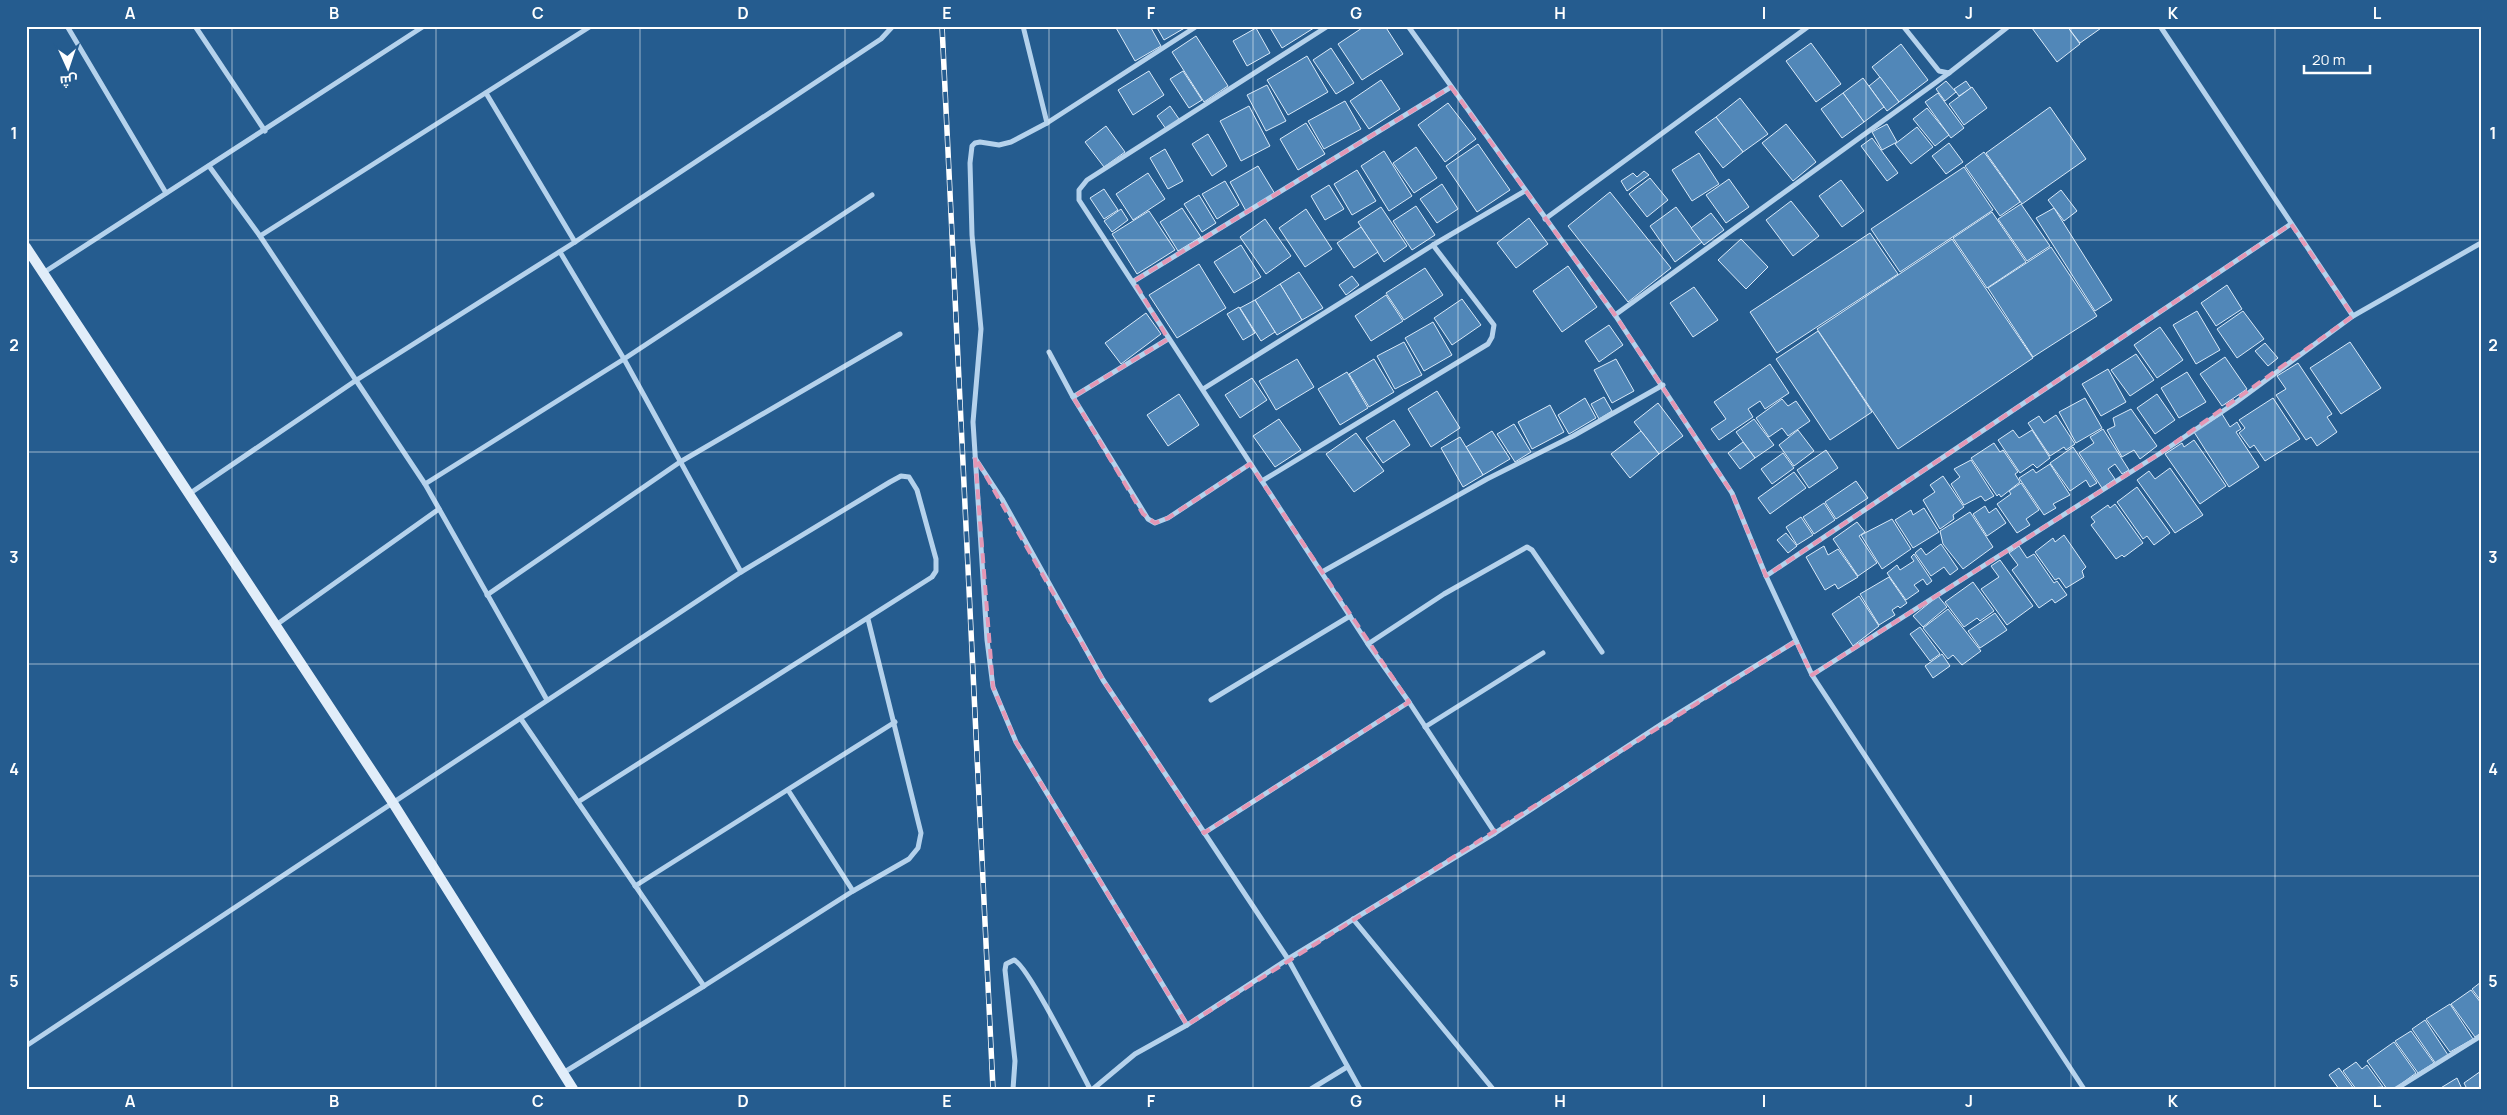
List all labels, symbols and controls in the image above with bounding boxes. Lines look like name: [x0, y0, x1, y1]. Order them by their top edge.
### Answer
text: A: [125, 2, 136, 24]
text: B: [329, 2, 339, 24]
text: C: [532, 2, 544, 24]
text: D: [737, 2, 749, 24]
text: E: [942, 2, 952, 24]
text: F: [1147, 2, 1156, 24]
text: G: [1350, 2, 1362, 24]
text: H: [1554, 2, 1566, 24]
text: I: [1762, 2, 1766, 24]
text: J: [1965, 2, 1973, 24]
text: K: [2168, 2, 2179, 24]
text: L: [2373, 2, 2382, 24]
north arrow: [42, 42, 92, 92]
scale bar: [2304, 42, 2371, 74]
text: 20 m: [2312, 49, 2345, 70]
text: ش: [59, 72, 78, 91]
text: 1: [10, 122, 18, 144]
text: 1: [2489, 122, 2497, 144]
text: 2: [9, 334, 19, 356]
text: 2: [2488, 334, 2498, 356]
text: 3: [9, 546, 19, 568]
text: 3: [2488, 546, 2498, 568]
text: 4: [9, 758, 19, 780]
text: 4: [2488, 758, 2498, 780]
text: 5: [9, 970, 19, 992]
text: 5: [2488, 970, 2498, 992]
text: A: [125, 1090, 136, 1112]
text: B: [329, 1090, 339, 1112]
text: C: [532, 1090, 544, 1112]
text: D: [737, 1090, 749, 1112]
text: E: [942, 1090, 952, 1112]
text: F: [1147, 1090, 1156, 1112]
text: G: [1350, 1090, 1362, 1112]
text: H: [1554, 1090, 1566, 1112]
text: I: [1762, 1090, 1766, 1112]
text: J: [1965, 1090, 1973, 1112]
text: K: [2168, 1090, 2179, 1112]
text: L: [2373, 1090, 2382, 1112]

